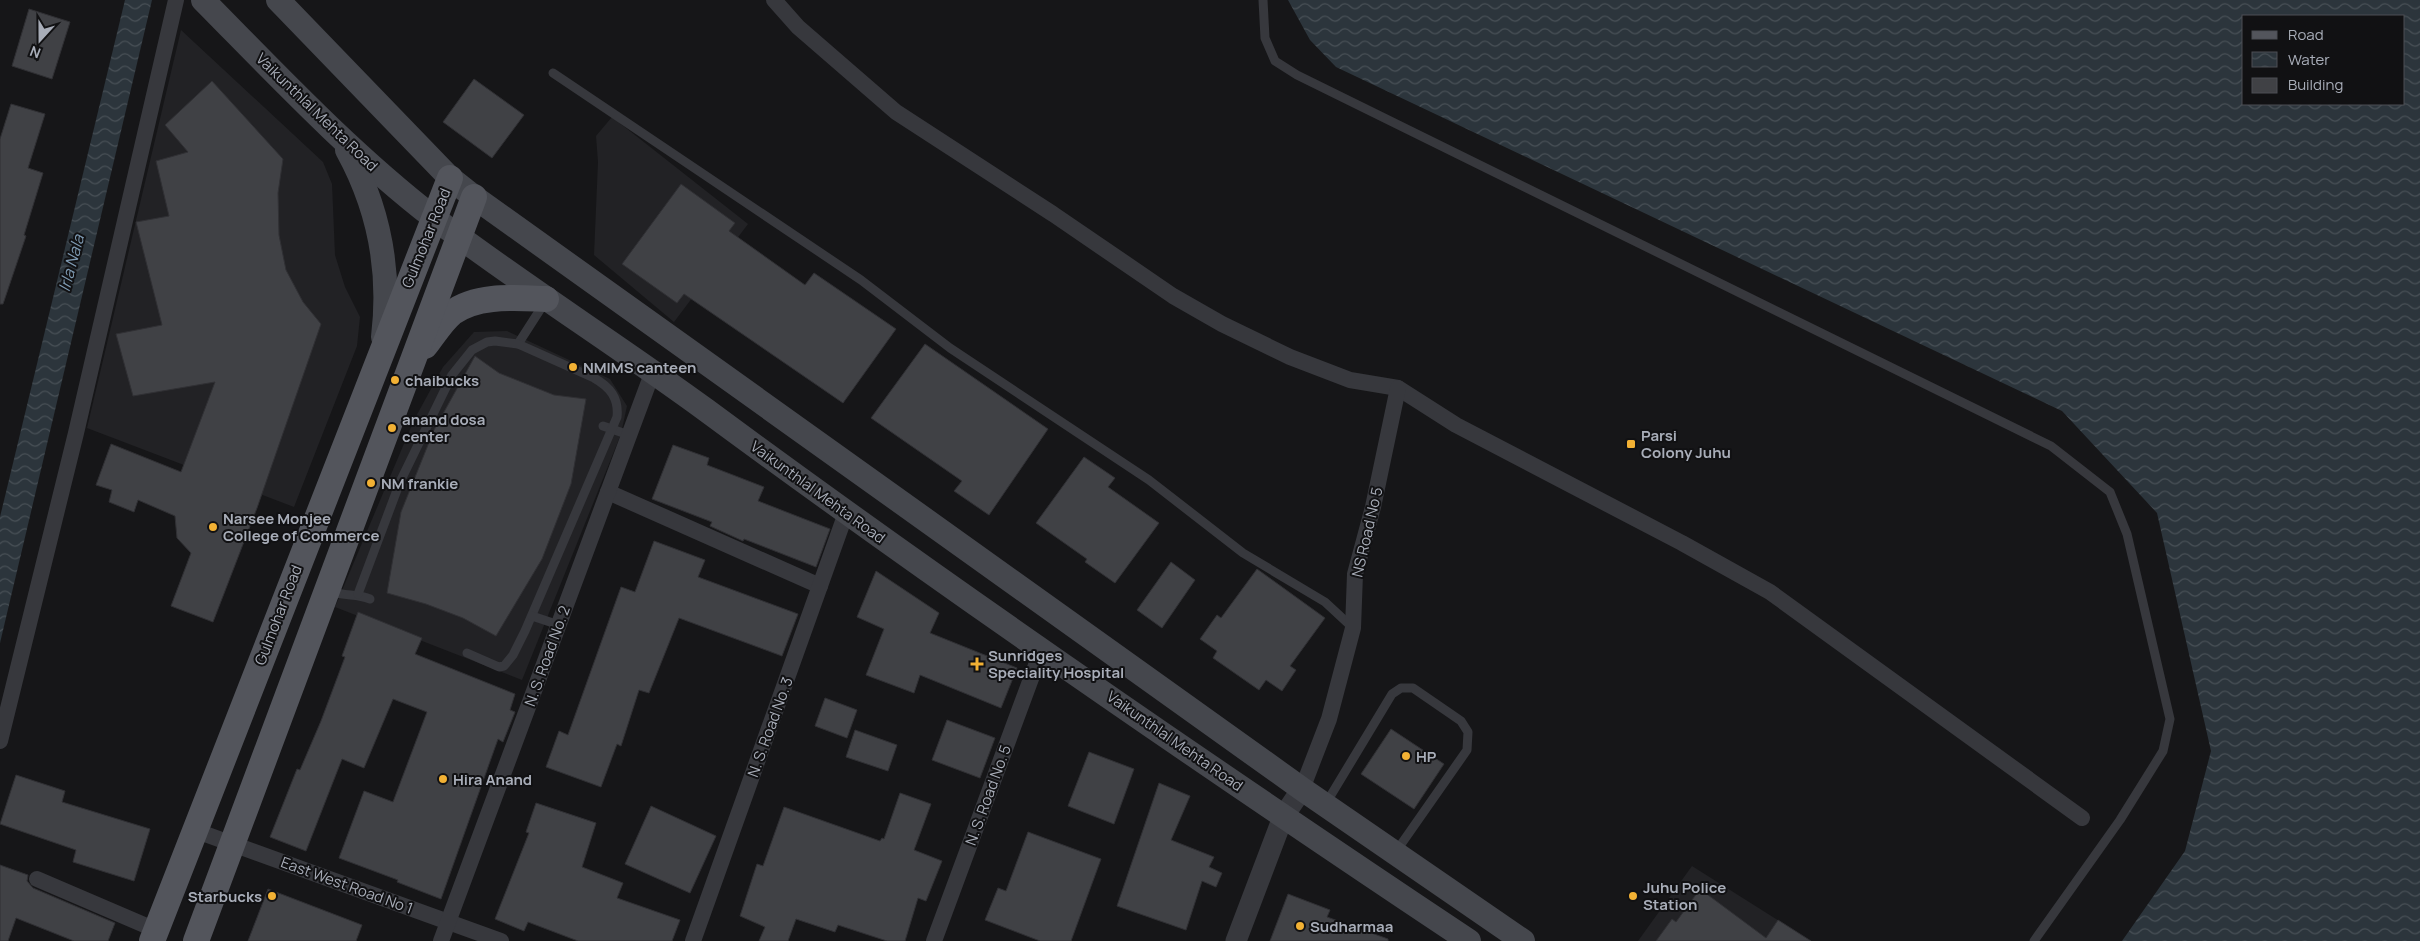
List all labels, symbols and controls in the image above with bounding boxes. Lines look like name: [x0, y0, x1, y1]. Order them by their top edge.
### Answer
north arrow: [15, 15, 65, 65]
legend: [2242, 15, 2405, 105]
text: Road: [2288, 24, 2324, 45]
text: N: [27, 42, 43, 63]
street label: Vaikunthlal Mehta Road: [251, 48, 383, 176]
text: Water: [2288, 49, 2330, 70]
text: Building: [2288, 74, 2343, 95]
street label: Gulmohar Road: [396, 185, 456, 291]
water label: Irla Nala: [53, 231, 89, 294]
place label: NMIMS canteen: [583, 357, 696, 378]
marker: NMIMS canteen: [567, 361, 579, 373]
place label: chaibucks: [405, 370, 479, 391]
marker: chaibucks: [389, 374, 401, 386]
place label: anand dosa center: [402, 409, 485, 447]
marker: anand dosa center: [386, 422, 398, 434]
place label: Parsi Colony Juhu: [1641, 425, 1731, 463]
street label: Vaikunthlal Mehta Road: [746, 436, 890, 548]
marker: Parsi Colony Juhu: [1625, 438, 1637, 450]
place label: NM frankie: [381, 473, 458, 494]
marker: NM frankie: [365, 477, 377, 489]
street label: NS Road No 5: [1346, 485, 1388, 579]
place label: Narsee Monjee College of Commerce: [223, 508, 380, 546]
marker: Narsee Monjee College of Commerce: [207, 521, 219, 533]
street label: Gulmohar Road: [249, 562, 307, 668]
street label: N. S. Road No. 2: [519, 603, 575, 709]
place label: Sunridges Speciality Hospital: [988, 645, 1124, 683]
marker: Sunridges Speciality Hospital: [970, 657, 984, 671]
street label: N. S. Road No. 3: [742, 674, 798, 780]
street label: Vaikunthlal Mehta Road: [1103, 686, 1247, 796]
street label: N. S. Road No. 5: [960, 742, 1016, 848]
place label: HP: [1416, 746, 1437, 767]
marker: HP: [1400, 750, 1412, 762]
place label: Hira Anand: [453, 769, 532, 790]
marker: Hira Anand: [437, 773, 449, 785]
street label: East West Road No 1: [278, 851, 416, 919]
place label: Juhu Police Station: [1643, 877, 1726, 915]
place label: Starbucks: [188, 886, 262, 907]
marker: Starbucks: [266, 890, 278, 902]
marker: Juhu Police Station: [1627, 890, 1639, 902]
place label: Sudharmaa: [1310, 916, 1393, 937]
marker: Sudharmaa: [1294, 920, 1306, 932]

